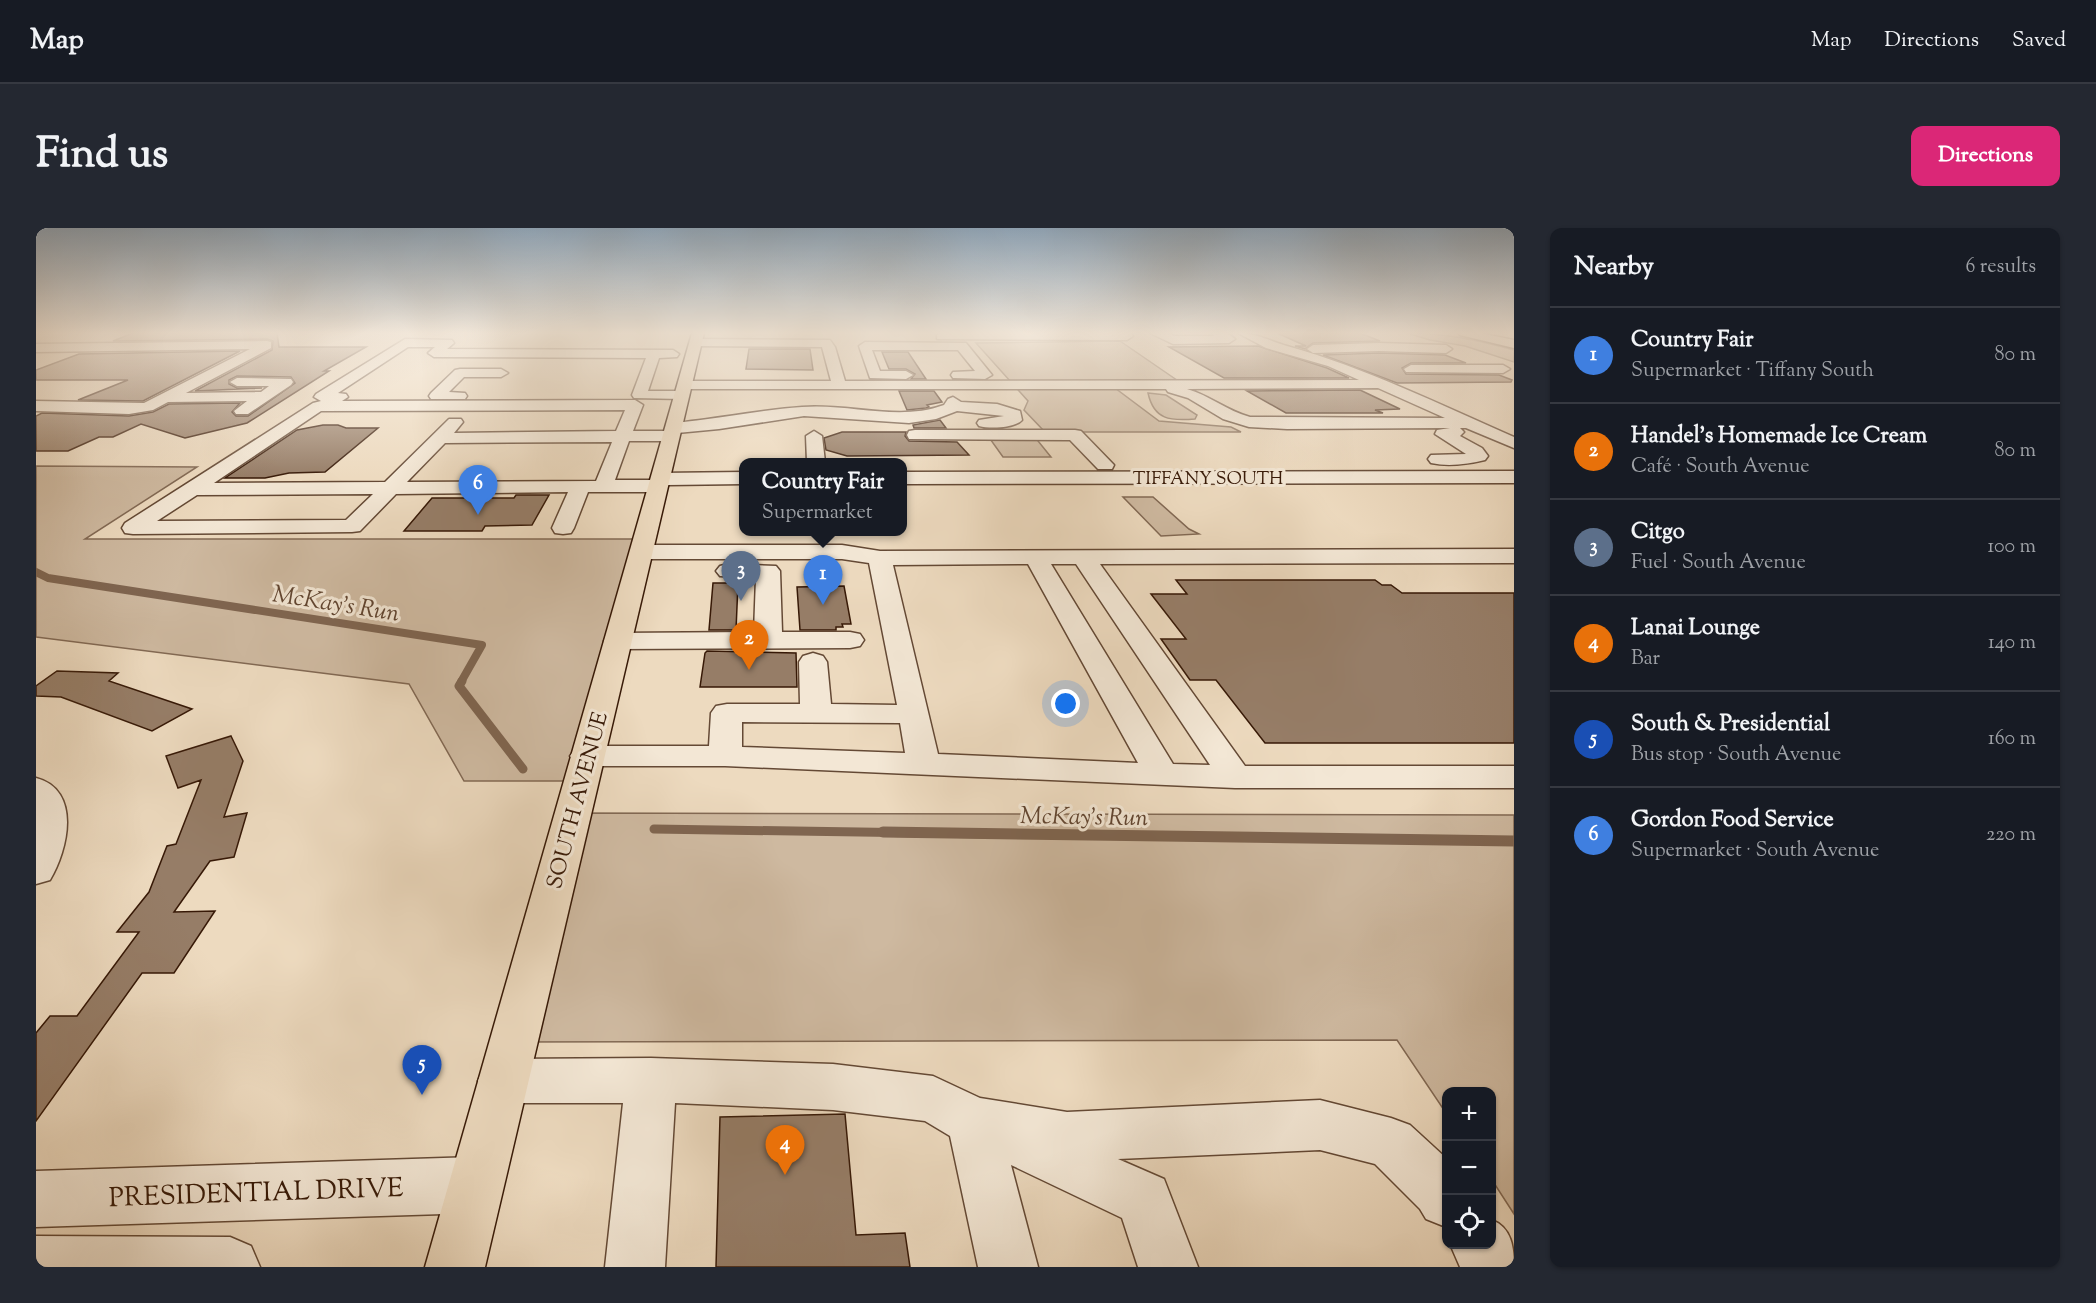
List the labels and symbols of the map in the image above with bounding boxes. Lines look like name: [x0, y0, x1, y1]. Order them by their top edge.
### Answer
pin: 6: [458, 466, 498, 515]
street label: TIFFANY SOUTH: [1133, 467, 1283, 493]
pin: 3: [722, 552, 760, 601]
pin: 1: [804, 556, 842, 605]
water label: McKay's Run: [270, 578, 402, 632]
pin: 2: [730, 620, 768, 670]
your location: [1051, 689, 1080, 718]
street label: SOUTH AVENUE: [540, 709, 618, 893]
water label: McKay's Run: [1020, 800, 1149, 836]
pin: 5: [402, 1046, 442, 1095]
pin: 4: [766, 1126, 804, 1175]
street label: PRESIDENTIAL DRIVE: [108, 1170, 404, 1219]

